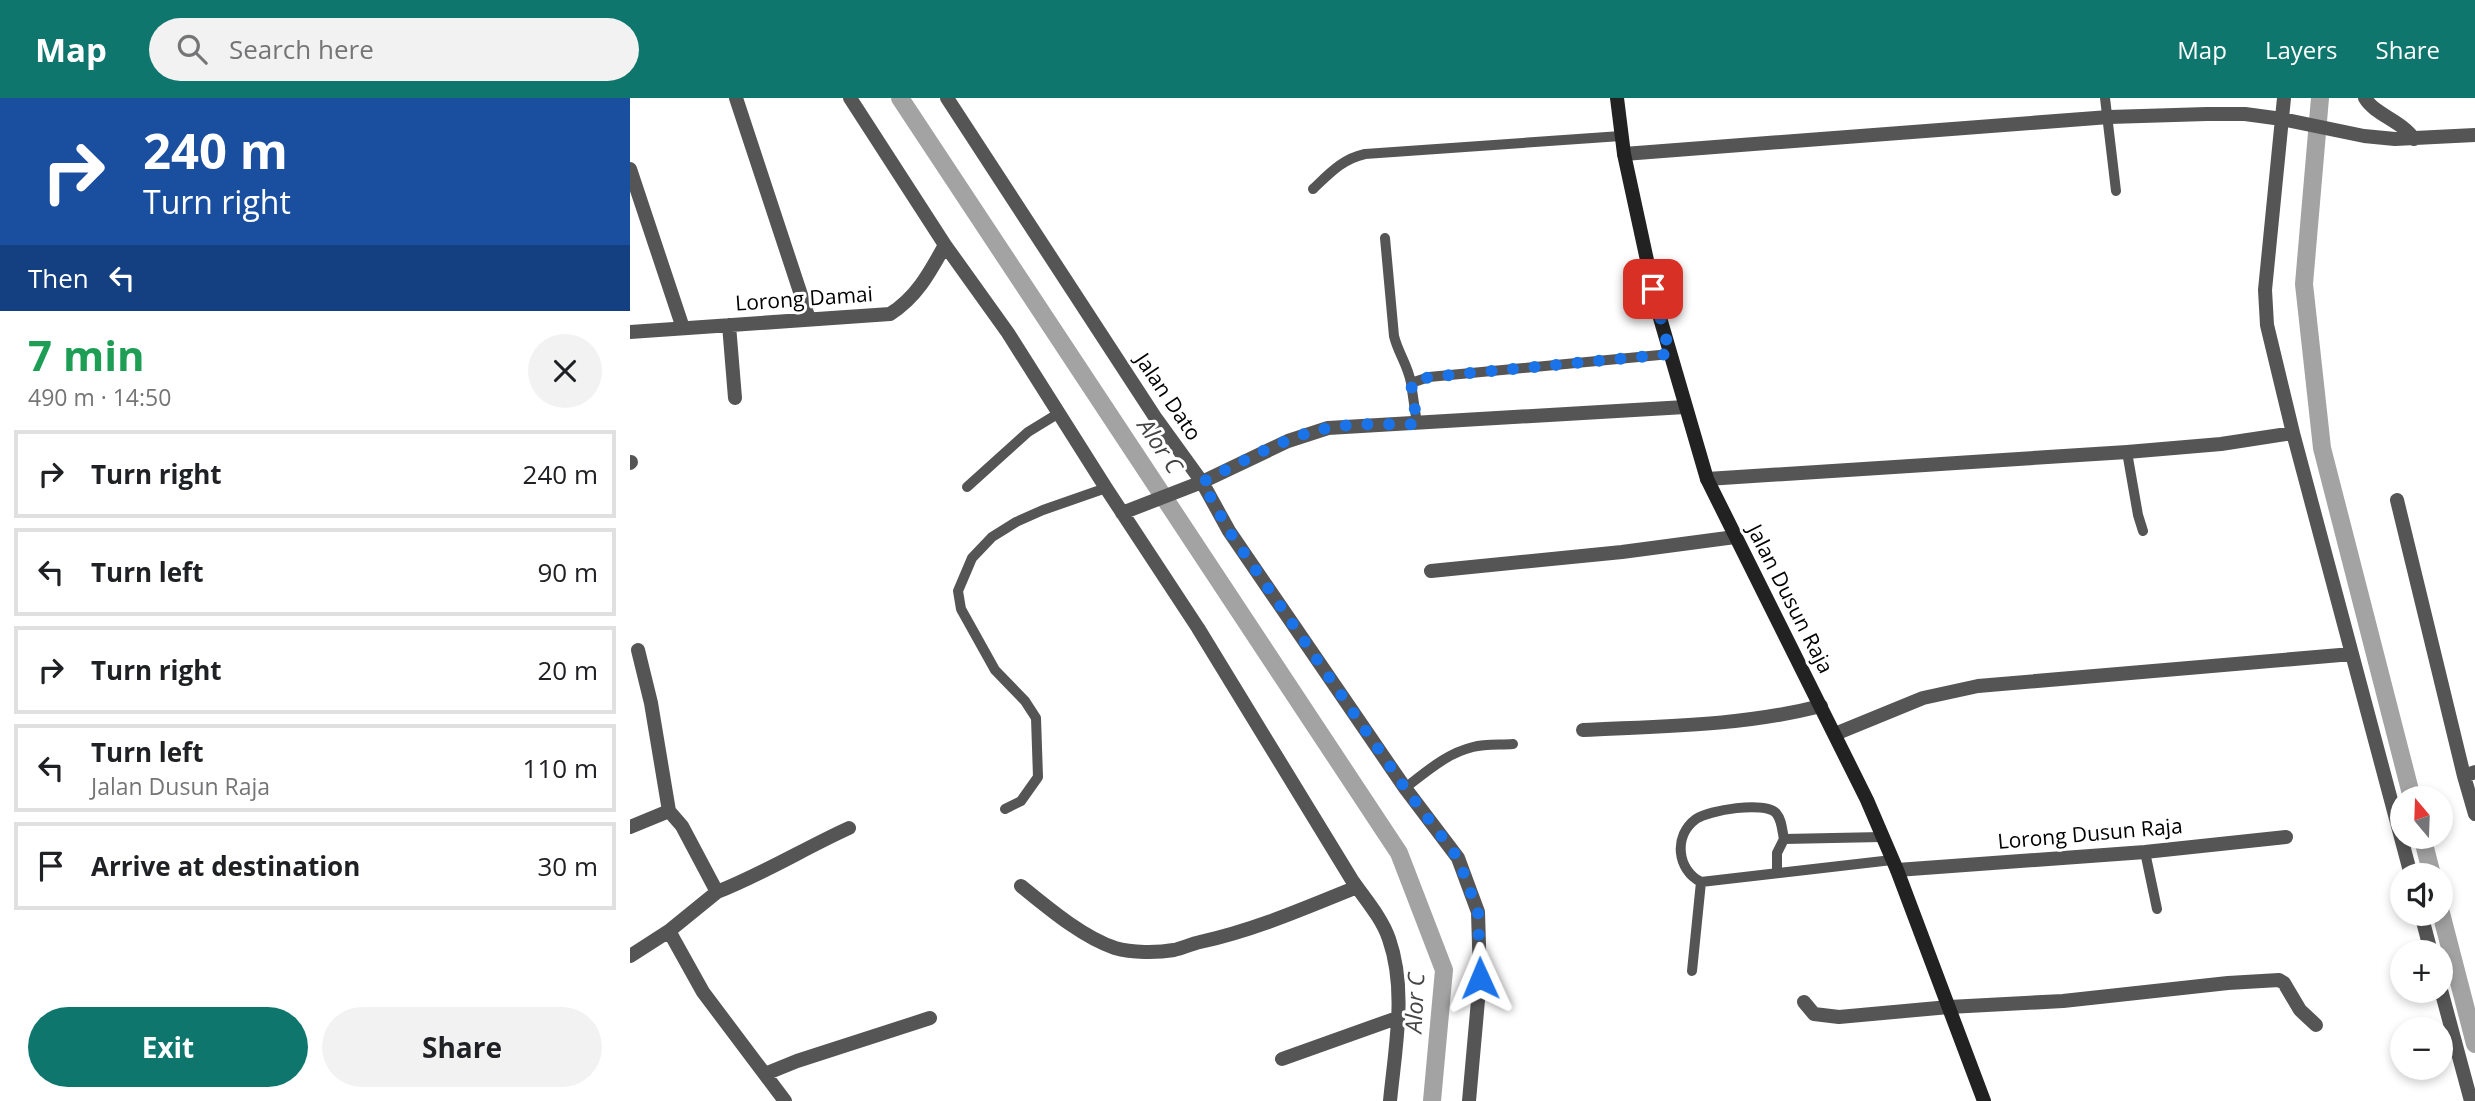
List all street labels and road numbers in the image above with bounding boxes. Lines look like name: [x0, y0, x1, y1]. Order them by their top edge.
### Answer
street label: Lorong Damai: [734, 279, 874, 317]
street label: Jalan Dato: [1128, 346, 1208, 446]
street label: Jalan Dusun Raja: [1740, 518, 1840, 678]
street label: Lorong Dusun Raja: [1996, 811, 2184, 855]

